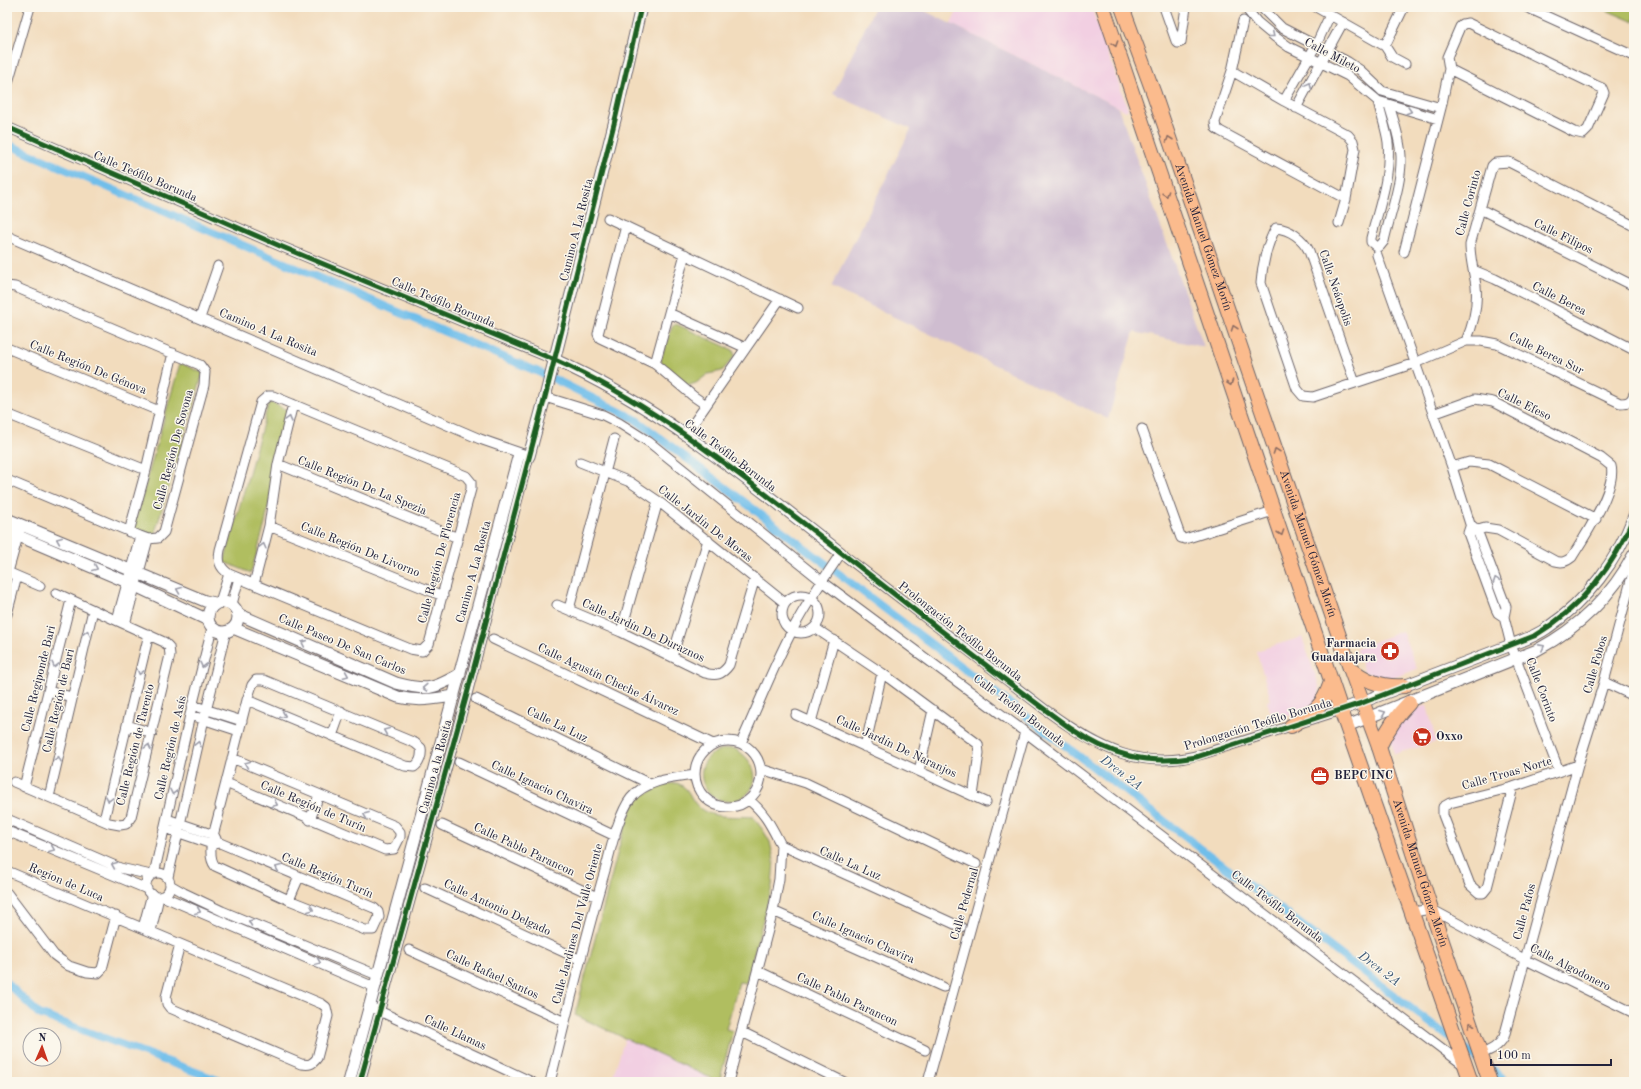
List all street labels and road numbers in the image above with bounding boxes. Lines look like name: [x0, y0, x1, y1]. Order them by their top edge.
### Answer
street label: Calle Mileto: [1302, 36, 1362, 76]
street label: Calle Teófilo Borunda: [91, 150, 199, 204]
street label: Avenida Manuel Gómez Morín: [1172, 162, 1234, 313]
street label: Calle Corinto: [1454, 169, 1484, 237]
street label: Camino A La Rosita: [558, 177, 596, 283]
street label: Calle Filipos: [1531, 217, 1595, 257]
street label: Calle Neáopolis: [1316, 248, 1354, 328]
street label: Calle Teófilo Borunda: [389, 276, 497, 330]
street label: Calle Berea: [1530, 280, 1588, 318]
street label: Camino A La Rosita: [217, 307, 319, 359]
street label: Calle Berea Sur: [1507, 331, 1585, 377]
street label: Calle Región De Génova: [28, 339, 148, 397]
street label: Calle Efeso: [1495, 387, 1553, 423]
street label: Calle Región De Sovona: [152, 388, 196, 512]
street label: Calle Teófilo Borunda: [682, 418, 778, 494]
street label: Calle Región De La Spezia: [296, 455, 428, 517]
street label: Avenida Manuel Gómez Morín: [1277, 468, 1338, 620]
street label: Calle Jardín De Moras: [655, 483, 755, 565]
street label: Calle Región De Florencia: [417, 491, 463, 625]
street label: Camino A La Rosita: [455, 519, 493, 625]
street label: Calle Región De Livorno: [299, 521, 421, 579]
street label: Prolongación Teófilo Borunda: [896, 580, 1024, 684]
street label: Calle Jardín De Duraznos: [580, 597, 706, 665]
street label: Calle Paseo De San Carlos: [276, 613, 408, 677]
street label: Calle Regiponde Bari: [20, 625, 58, 733]
street label: Calle Fobos: [1582, 635, 1610, 695]
street label: Calle Agustín Cheche Álvarez: [535, 639, 682, 718]
street label: Calle Región de Bari: [41, 648, 77, 754]
street label: Calle Corinto: [1523, 656, 1559, 724]
street label: Calle Teófilo Borunda: [971, 673, 1067, 749]
street label: Calle Región de Tarento: [115, 683, 157, 807]
street label: Calle Región de Asís: [153, 695, 189, 801]
street label: Prolongación Teófilo Borunda: [1183, 697, 1333, 753]
street label: Calle La Luz: [525, 705, 589, 745]
street label: Calle Jardín De Naranjos: [834, 714, 958, 780]
street label: Camino a la Rosita: [418, 718, 454, 816]
street label: Calle Troas Norte: [1461, 755, 1554, 793]
street label: Calle Ignacio Chavira: [489, 759, 595, 817]
street label: Calle Región de Turín: [258, 779, 368, 835]
street label: Avenida Manuel Gómez Morín: [1390, 798, 1450, 949]
street label: Calle Pablo Parancon: [472, 821, 577, 879]
street label: Calle Jardines Del Valle Oriente: [551, 842, 605, 1006]
street label: Calle La Luz: [817, 845, 883, 883]
street label: Calle Región Turín: [279, 851, 375, 901]
street label: Region de Luca: [27, 862, 105, 904]
street label: Calle Pedernal: [949, 866, 981, 942]
street label: Calle Teófilo Borunda: [1229, 869, 1325, 945]
street label: Calle Antonio Delgado: [441, 878, 553, 938]
street label: Calle Pafos: [1512, 882, 1538, 942]
street label: Calle Ignacio Chavira: [810, 910, 916, 966]
street label: Calle Algodonero: [1528, 942, 1613, 994]
street label: Calle Rafael Santos: [444, 948, 540, 1002]
street label: Calle Pablo Parancon: [795, 971, 900, 1029]
street label: Calle Llamas: [422, 1013, 488, 1053]

